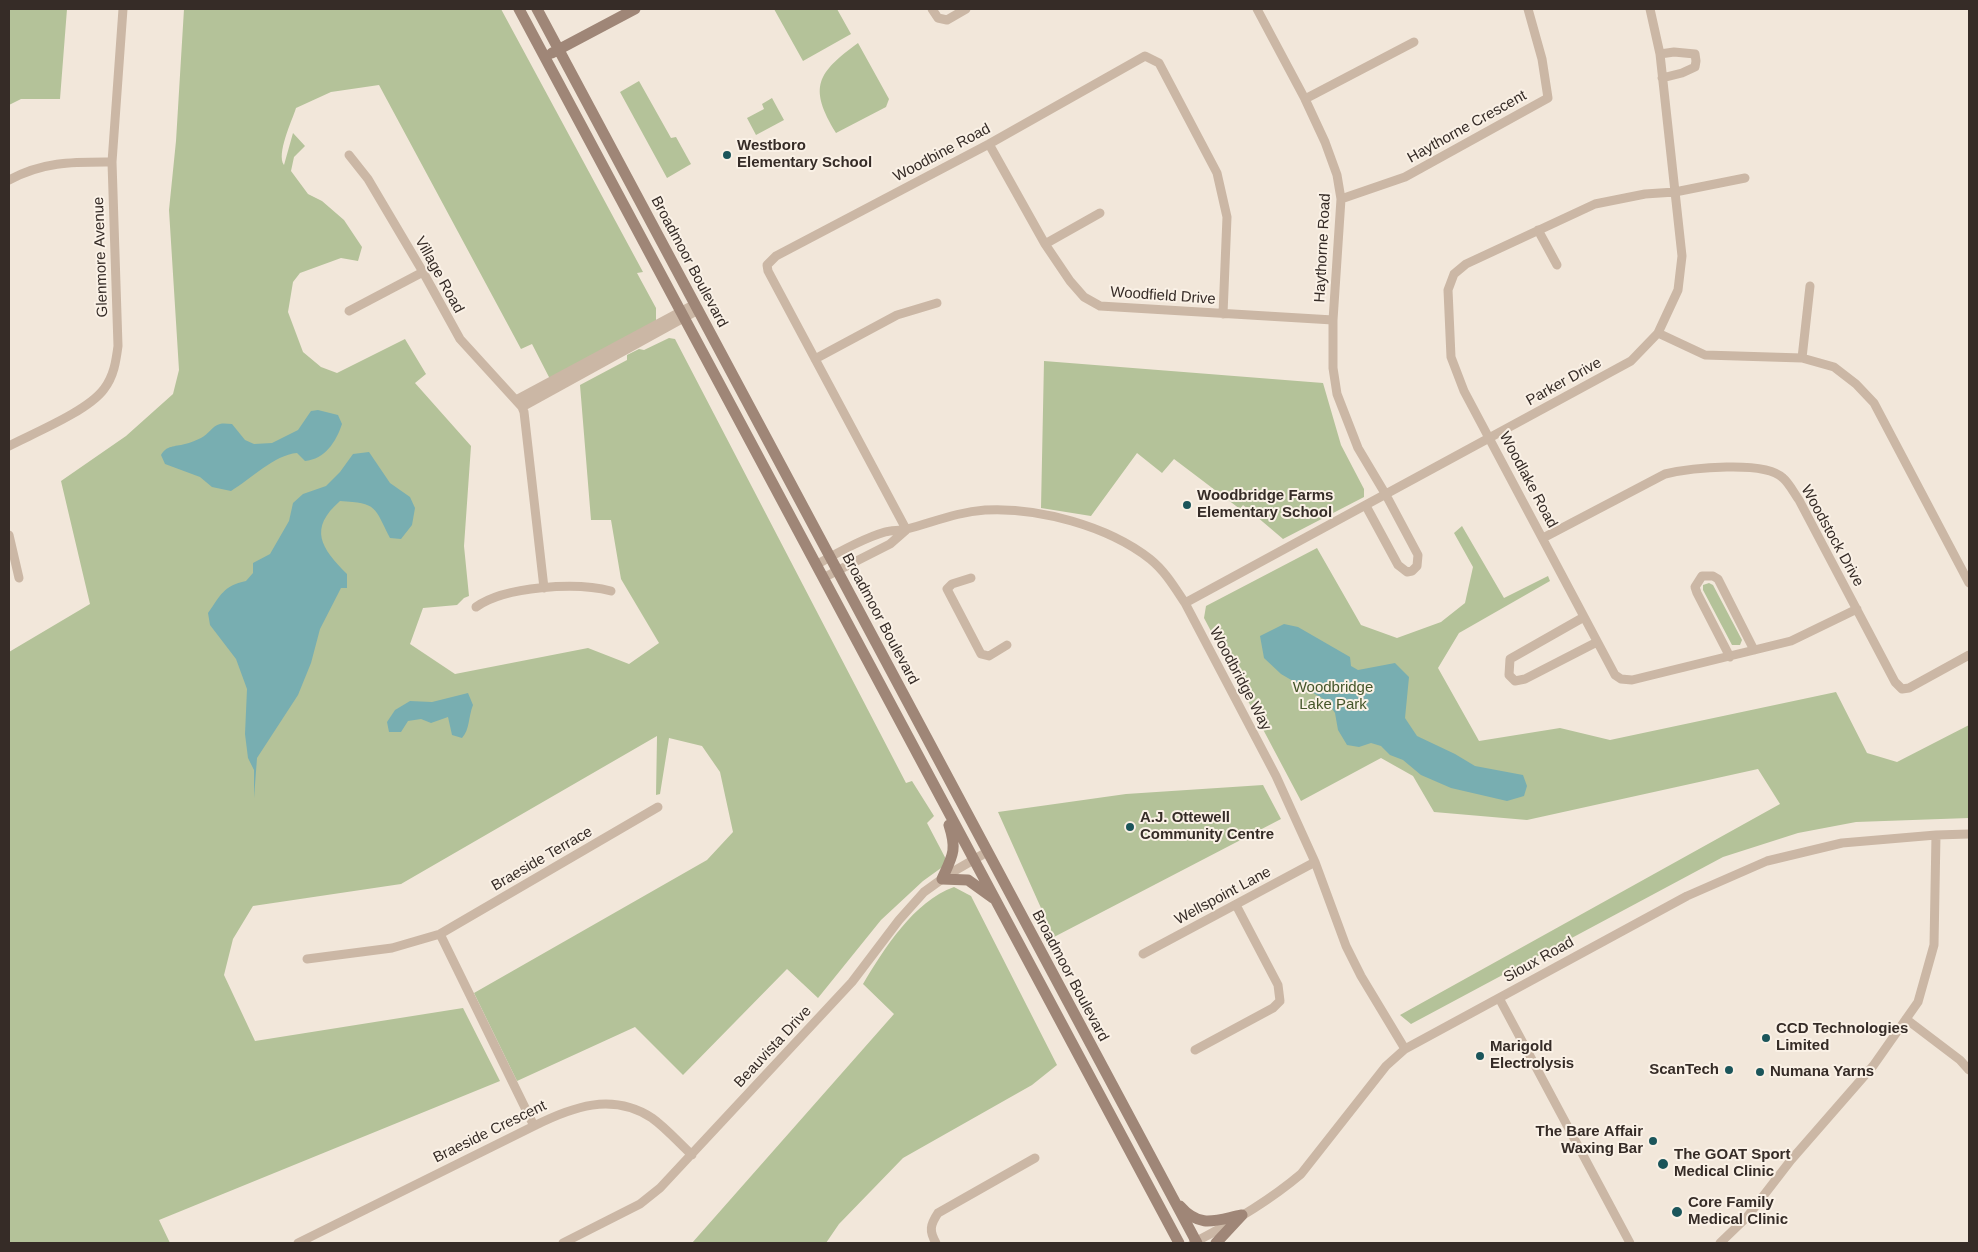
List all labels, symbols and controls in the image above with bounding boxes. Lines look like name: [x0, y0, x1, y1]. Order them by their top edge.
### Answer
street label: Haythorne Crescent: [1404, 87, 1530, 167]
street label: Woodbine Road: [890, 120, 994, 186]
place label: Westboro Elementary School: [737, 137, 872, 172]
marker: Westboro Elementary School: [721, 149, 733, 161]
street label: Broadmoor Boulevard: [647, 193, 731, 331]
street label: Haythorne Road: [1311, 193, 1335, 303]
street label: Glenmore Avenue: [90, 196, 112, 318]
street label: Village Road: [411, 234, 467, 316]
street label: Woodfield Drive: [1110, 283, 1216, 309]
street label: Parker Drive: [1523, 354, 1605, 410]
street label: Woodlake Road: [1495, 429, 1561, 531]
street label: Woodstock Drive: [1797, 482, 1867, 590]
place label: Woodbridge Farms Elementary School: [1197, 487, 1333, 522]
marker: Woodbridge Farms Elementary School: [1181, 499, 1193, 511]
street label: Broadmoor Boulevard: [838, 550, 922, 688]
street label: Woodbridge Way: [1205, 624, 1275, 734]
park label: Woodbridge Lake Park: [1293, 679, 1373, 714]
place label: A.J. Ottewell Community Centre: [1140, 809, 1274, 844]
marker: A.J. Ottewell Community Centre: [1124, 821, 1136, 833]
street label: Braeside Terrace: [488, 823, 596, 895]
street label: Wellspoint Lane: [1172, 863, 1274, 929]
street label: Broadmoor Boulevard: [1028, 907, 1112, 1045]
street label: Sioux Road: [1501, 933, 1577, 987]
street label: Beauvista Drive: [731, 1002, 815, 1092]
place label: CCD Technologies Limited: [1776, 1020, 1908, 1055]
marker: CCD Technologies Limited: [1760, 1032, 1772, 1044]
place label: Marigold Electrolysis: [1490, 1038, 1574, 1073]
marker: Marigold Electrolysis: [1474, 1050, 1486, 1062]
place label: ScanTech: [1649, 1061, 1719, 1079]
place label: Numana Yarns: [1770, 1063, 1874, 1081]
marker: ScanTech: [1723, 1064, 1735, 1076]
marker: Numana Yarns: [1754, 1066, 1766, 1078]
street label: Braeside Crescent: [431, 1097, 549, 1167]
place label: The Bare Affair Waxing Bar: [1535, 1123, 1643, 1158]
marker: The Bare Affair Waxing Bar: [1647, 1135, 1659, 1147]
place label: The GOAT Sport Medical Clinic: [1674, 1146, 1790, 1181]
marker: The GOAT Sport Medical Clinic: [1656, 1157, 1670, 1171]
place label: Core Family Medical Clinic: [1688, 1194, 1788, 1229]
marker: Core Family Medical Clinic: [1670, 1205, 1684, 1219]

